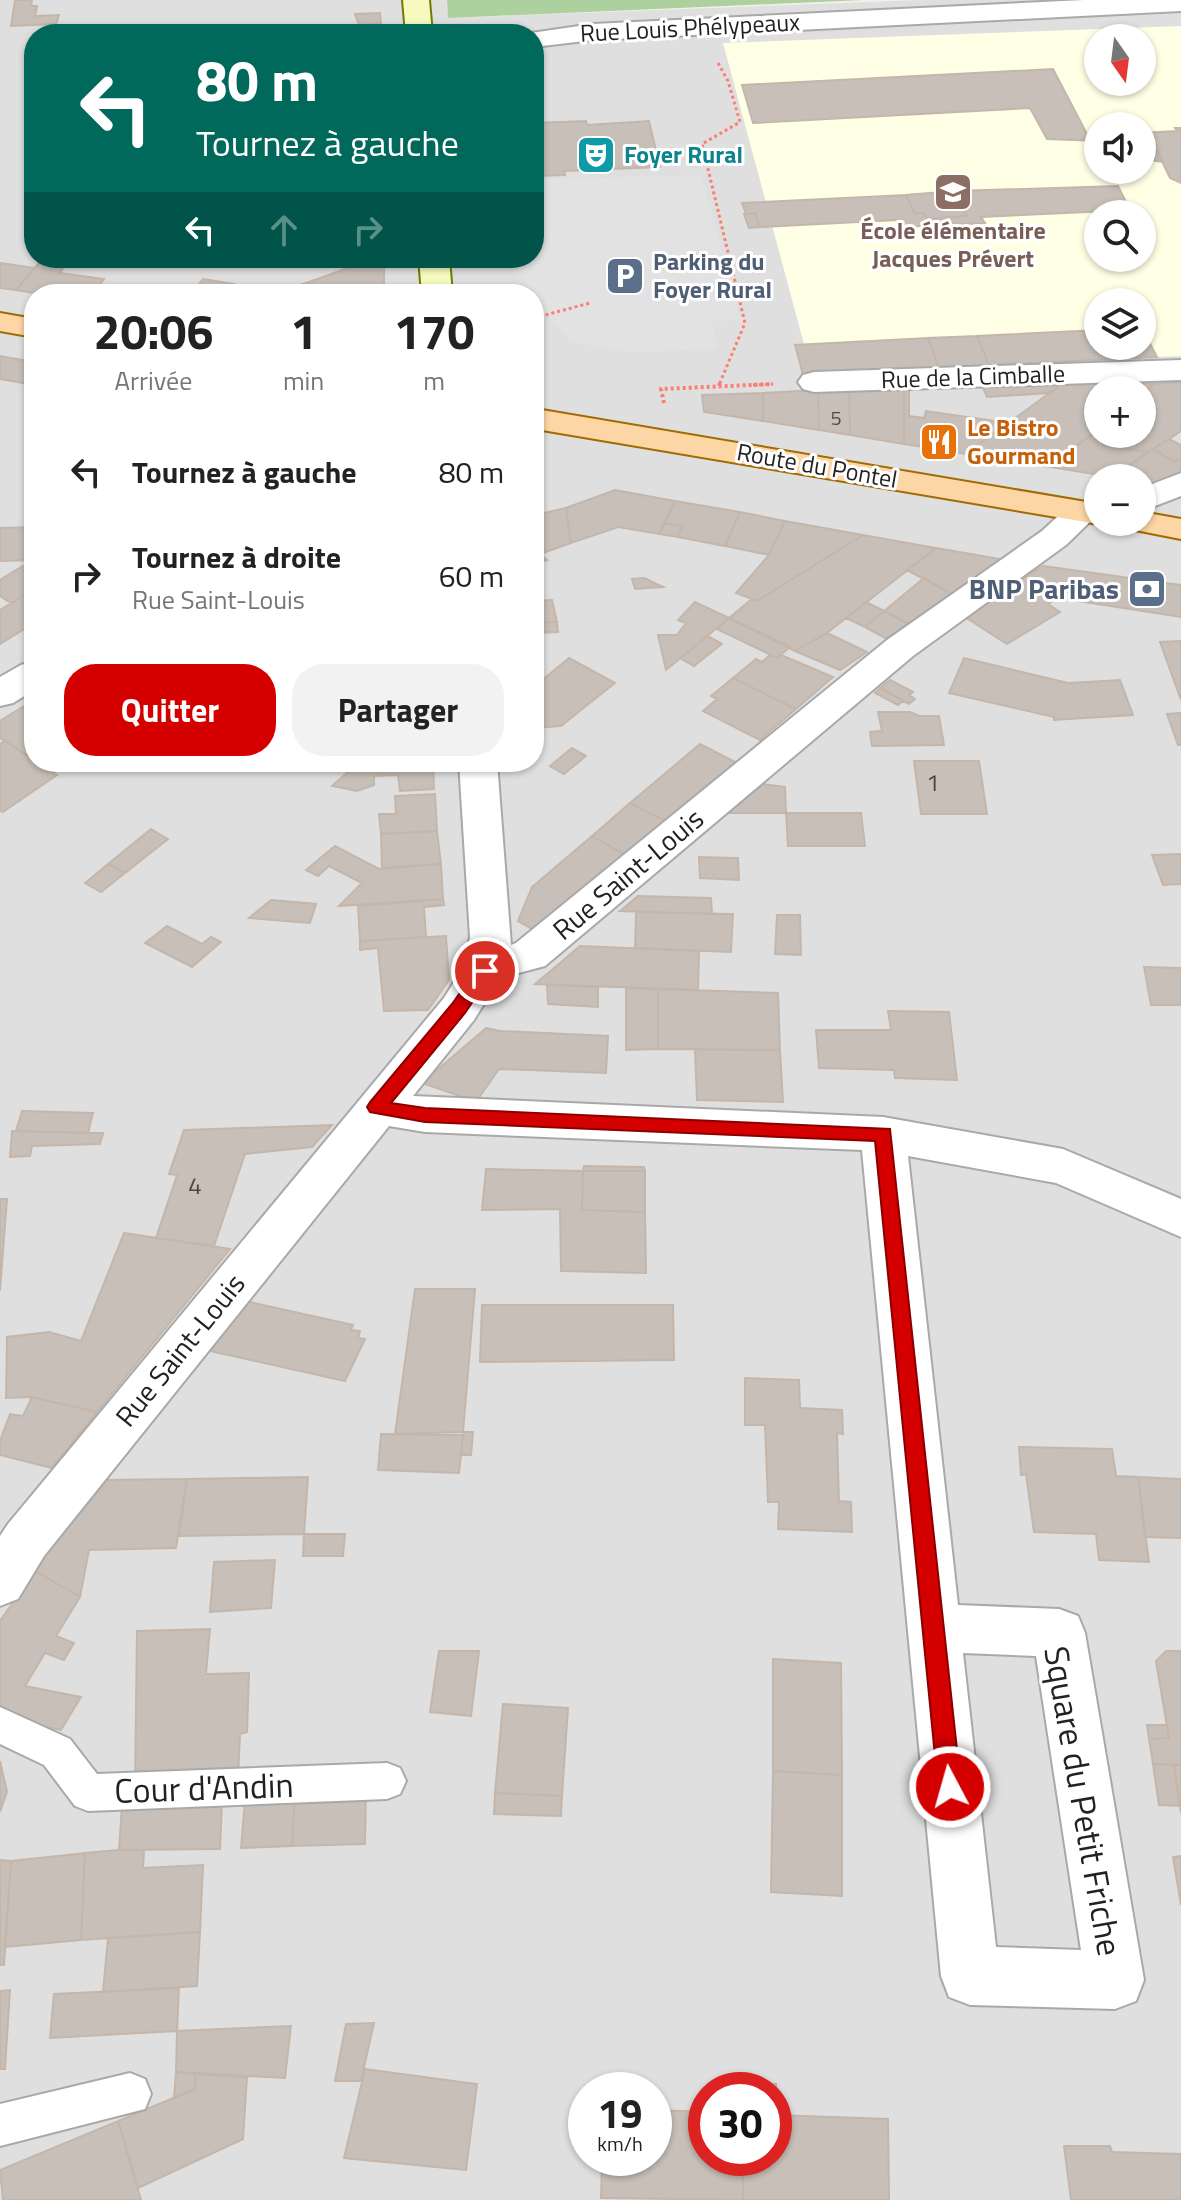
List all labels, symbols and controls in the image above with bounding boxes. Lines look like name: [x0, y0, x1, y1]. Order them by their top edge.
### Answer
street label: Rue Louis Phélypeaux: [579, 3, 801, 51]
north arrow: [1084, 24, 1156, 96]
map controls: [1084, 24, 1156, 536]
text: 80 m: [196, 38, 318, 123]
icon: left: [64, 56, 168, 160]
button: sound: [1084, 112, 1156, 184]
text: Tournez à gauche: [196, 115, 459, 170]
theatre icon: Foyer Rural: [575, 134, 617, 176]
place label: Foyer Rural: [624, 136, 743, 172]
school or university icon: École élémentaire Jacques Prévert: [932, 171, 974, 213]
button: search: [1084, 200, 1156, 272]
icon: left: [178, 208, 222, 252]
icon: ahead: [262, 208, 306, 252]
icon: right: [346, 208, 390, 252]
place label: École élémentaire Jacques Prévert: [860, 212, 1046, 276]
place label: Parking du Foyer Rural: [653, 243, 772, 307]
parking icon: Parking du Foyer Rural: [604, 255, 646, 297]
button: layers: [1084, 288, 1156, 360]
text: 20:06: [94, 295, 213, 368]
text: 1: [290, 295, 317, 368]
text: 170: [394, 295, 474, 368]
street label: Rue de la Cimballe: [880, 355, 1066, 397]
text: Arrivée: [115, 361, 192, 400]
text: min: [283, 361, 324, 400]
text: m: [423, 361, 445, 400]
button: +: [1084, 376, 1156, 448]
house number: 5: [830, 402, 842, 433]
place label: Le Bistro Gourmand: [967, 409, 1075, 473]
restaurant icon: Le Bistro Gourmand: [918, 421, 960, 463]
street label: Route du Pontel: [734, 433, 900, 497]
text: Tournez à gauche: [132, 449, 357, 495]
text: 80 m: [439, 449, 504, 495]
icon: left: [64, 450, 108, 494]
button: −: [1084, 464, 1156, 536]
text: Tournez à droite: [132, 534, 341, 580]
text: 60 m: [439, 553, 504, 599]
icon: right: [64, 554, 108, 598]
place label: BNP Paribas: [969, 567, 1119, 610]
bank icon: BNP Paribas: [1126, 568, 1168, 610]
text: Rue Saint-Louis: [132, 580, 305, 619]
button: Quitter: [64, 664, 276, 756]
button: Partager: [292, 664, 504, 756]
house number: 1: [926, 764, 940, 800]
street label: Rue Saint-Louis: [543, 797, 713, 950]
pin: [451, 937, 519, 1005]
icon: arrive: [463, 949, 507, 993]
house number: 4: [188, 1167, 202, 1203]
street label: Rue Saint-Louis: [104, 1264, 255, 1436]
street label: Square du Petit Friche: [1031, 1642, 1137, 1960]
position arrow: [908, 1745, 992, 1829]
street label: Cour d'Andin: [114, 1758, 294, 1816]
speed limit sign: 30: [688, 2072, 792, 2176]
text: 19: [598, 2083, 642, 2144]
text: km/h: [597, 2128, 643, 2159]

